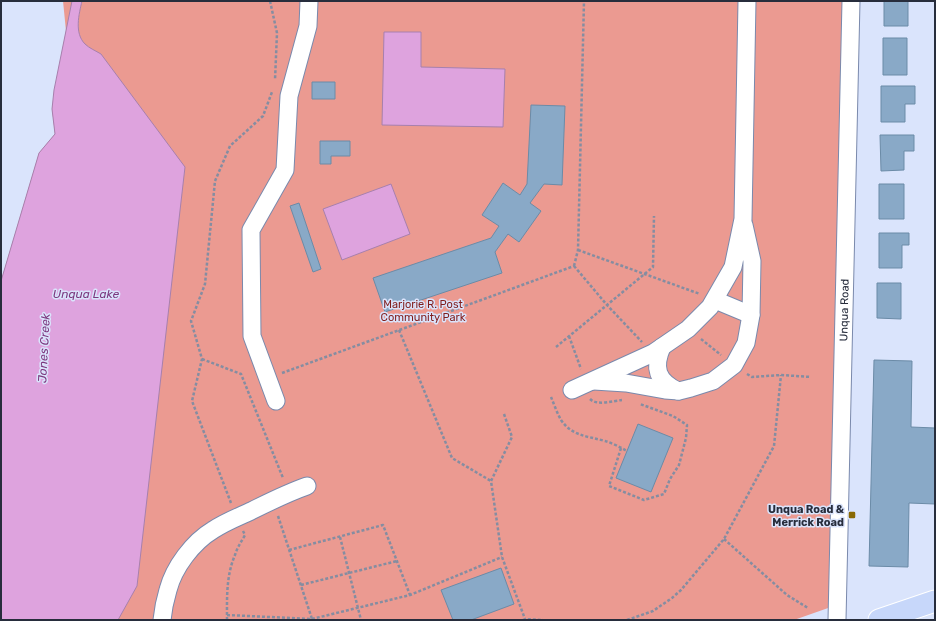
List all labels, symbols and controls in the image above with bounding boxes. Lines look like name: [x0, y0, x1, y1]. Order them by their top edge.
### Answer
street label: Unqua Road: [837, 279, 852, 341]
water label: Unqua Lake: [53, 287, 119, 301]
park label: Marjorie R. Post Community Park: [381, 298, 466, 324]
water label: Jones Creek: [35, 312, 53, 383]
place label: Unqua Road & Merrick Road: [768, 503, 844, 529]
marker: Unqua Road & Merrick Road: [847, 510, 857, 520]

